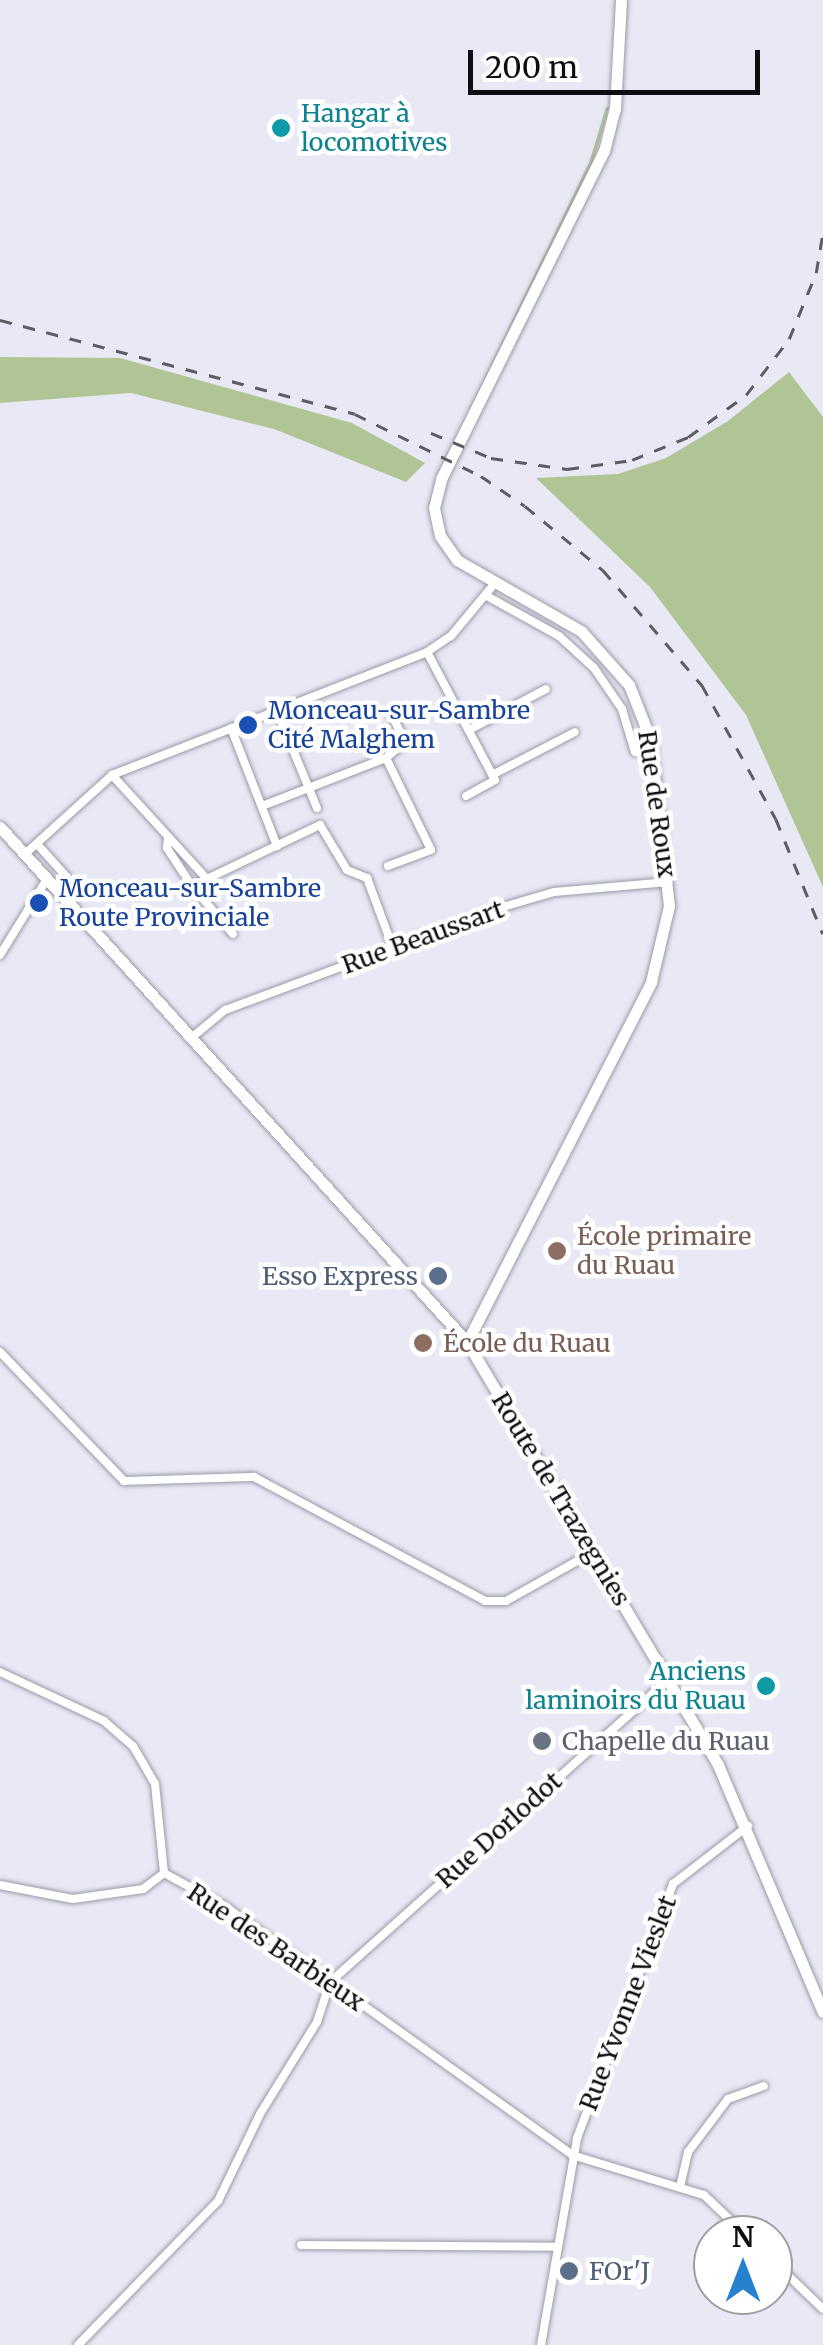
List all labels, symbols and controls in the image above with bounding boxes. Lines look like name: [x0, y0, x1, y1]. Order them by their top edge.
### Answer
scale bar: [473, 30, 766, 92]
text: 200 m: [485, 48, 578, 86]
place label: Hangar à locomotives: [301, 99, 447, 158]
marker: Hangar à locomotives: [270, 117, 292, 139]
place label: Monceau-sur-Sambre Cité Malghem: [268, 696, 530, 755]
marker: Monceau-sur-Sambre Cité Malghem: [237, 714, 259, 736]
street label: Rue de Roux: [632, 729, 682, 879]
place label: Monceau-sur-Sambre Route Provinciale: [59, 874, 321, 933]
marker: Monceau-sur-Sambre Route Provinciale: [28, 892, 50, 914]
street label: Rue Beaussart: [338, 894, 508, 980]
place label: École primaire du Ruau: [577, 1222, 751, 1281]
marker: École primaire du Ruau: [546, 1240, 568, 1262]
place label: Esso Express: [262, 1261, 418, 1291]
marker: Esso Express: [427, 1265, 449, 1287]
place label: École du Ruau: [443, 1328, 611, 1358]
marker: École du Ruau: [412, 1332, 434, 1354]
street label: Route de Trazegnies: [485, 1387, 637, 1611]
place label: Anciens laminoirs du Ruau: [526, 1657, 746, 1716]
marker: Anciens laminoirs du Ruau: [755, 1675, 777, 1697]
place label: Chapelle du Ruau: [562, 1726, 770, 1756]
marker: Chapelle du Ruau: [531, 1730, 553, 1752]
street label: Rue Dorlodot: [430, 1766, 568, 1894]
street label: Rue des Barbieux: [182, 1877, 370, 2017]
street label: Rue Yvonne Vieslet: [573, 1891, 683, 2115]
north arrow: [693, 2215, 793, 2315]
text: N: [732, 2219, 754, 2255]
place label: FOr'J: [589, 2256, 650, 2286]
marker: FOr'J: [558, 2260, 580, 2282]

